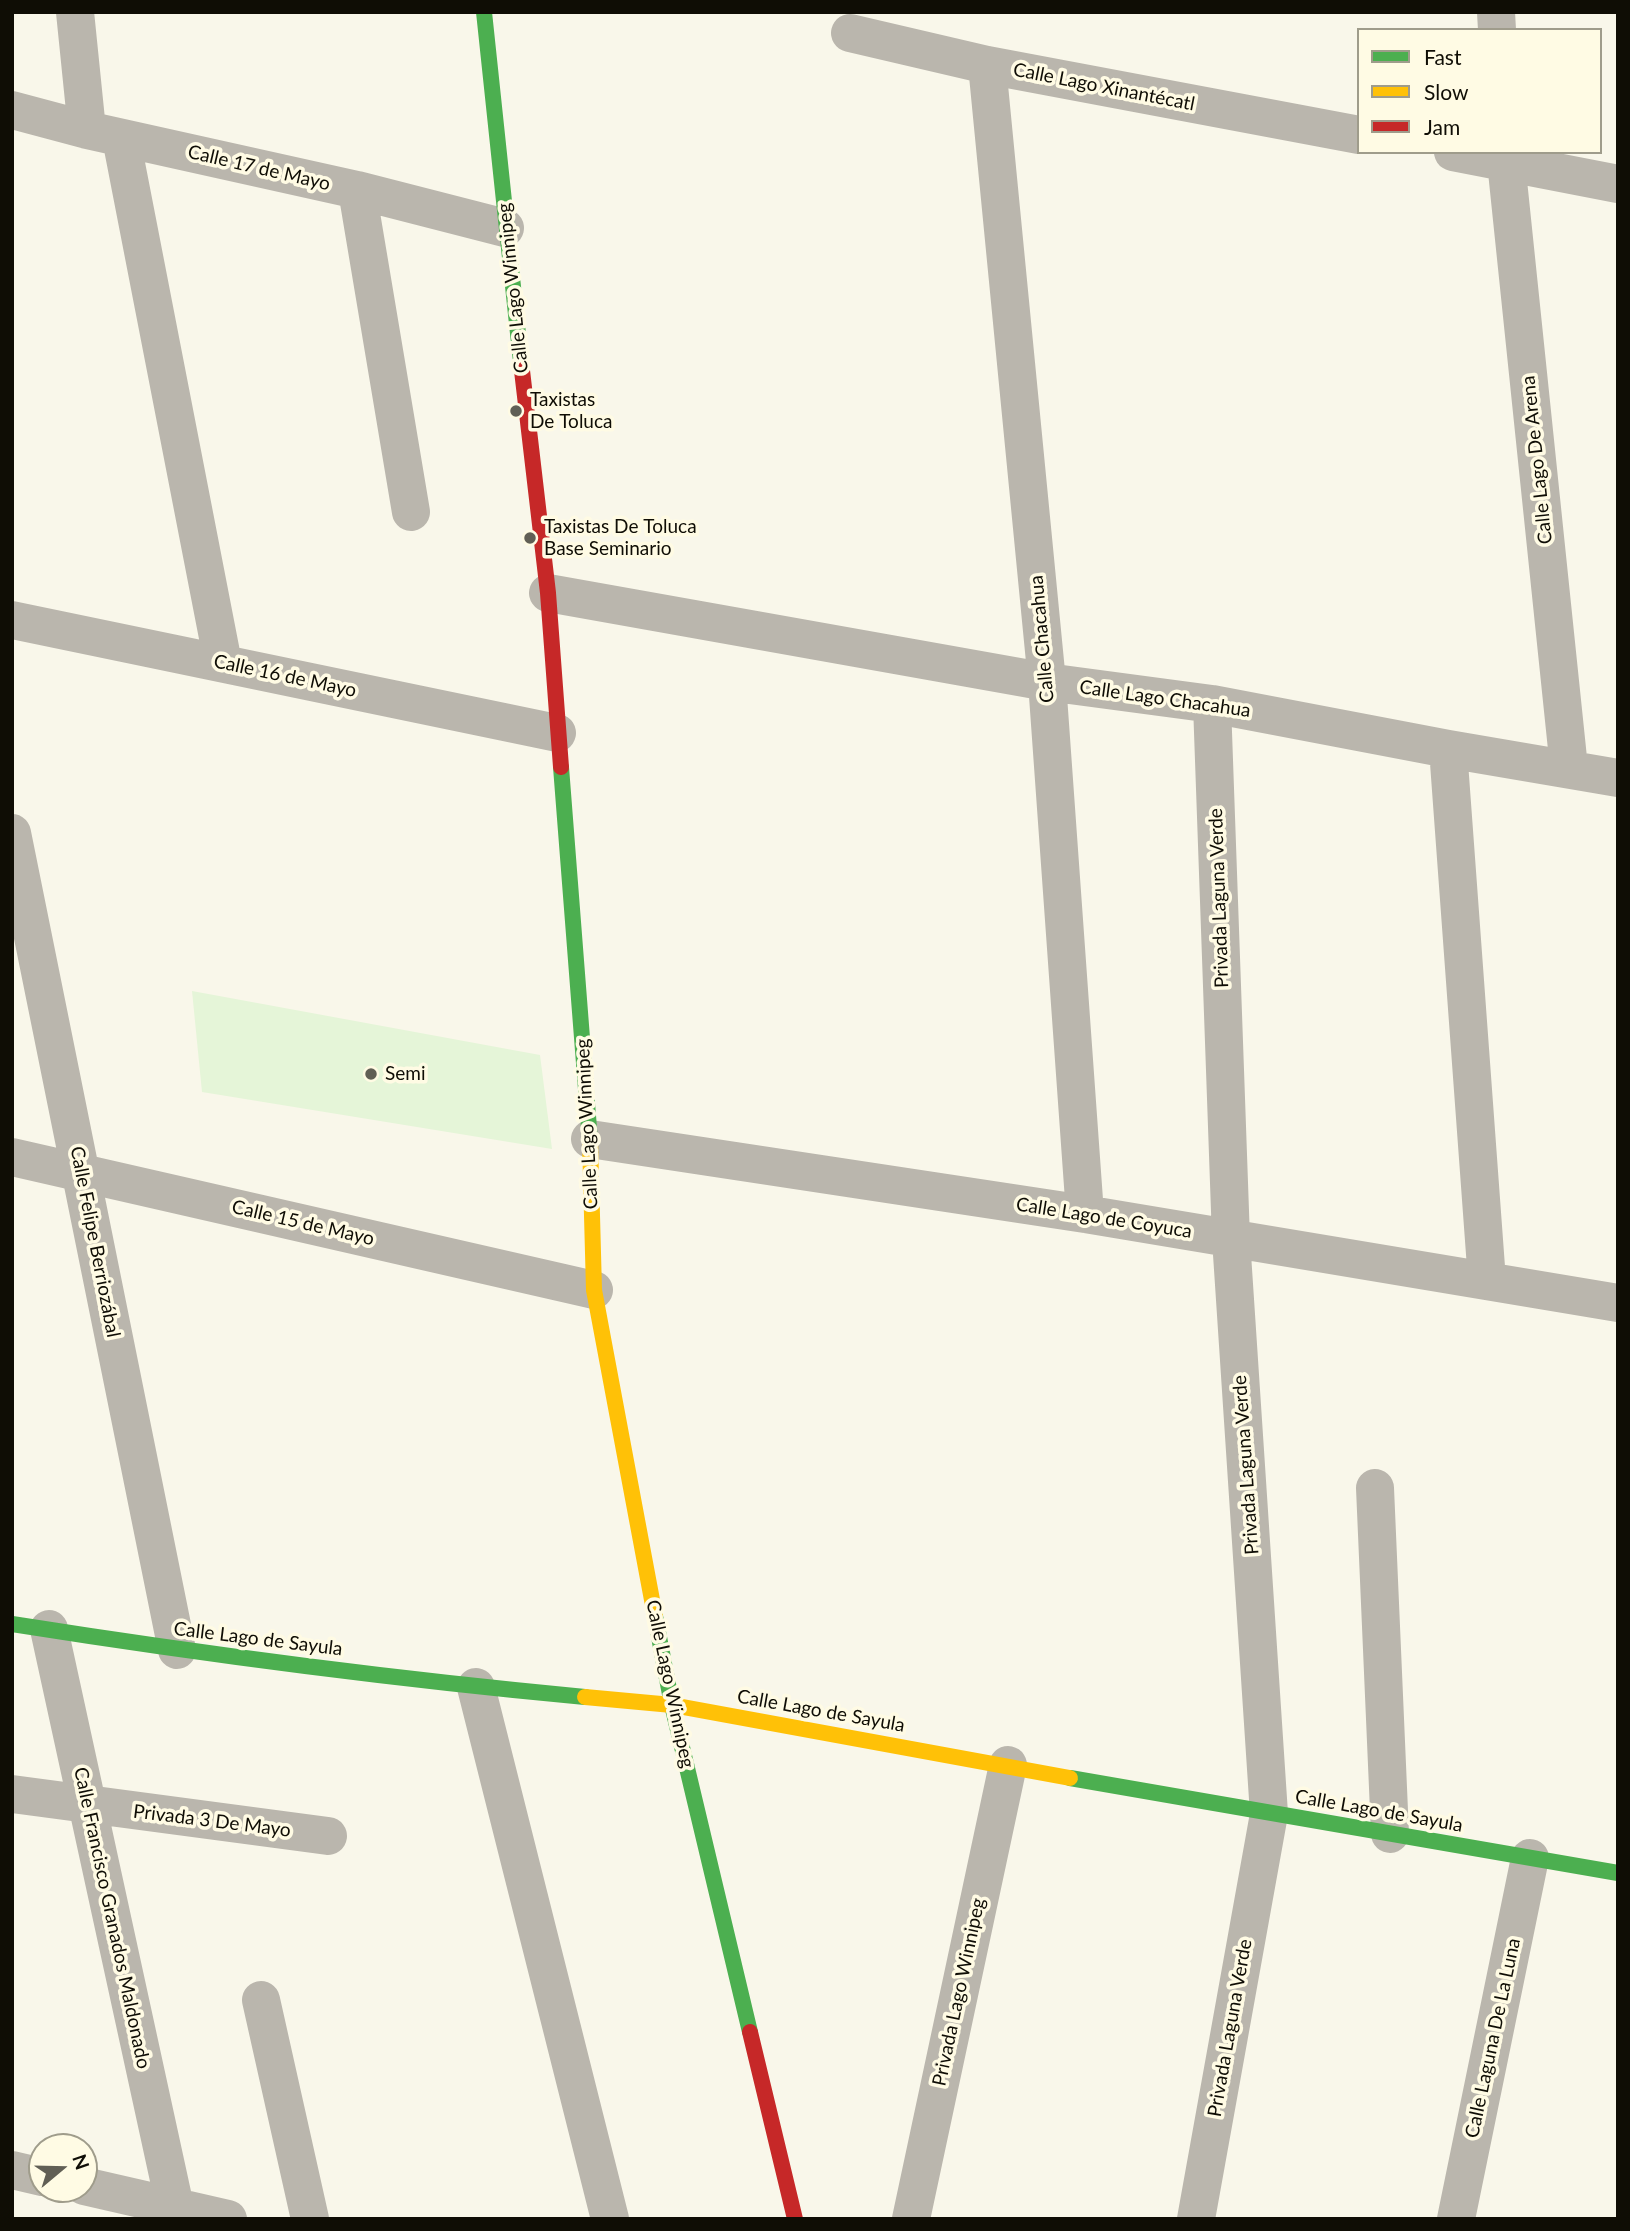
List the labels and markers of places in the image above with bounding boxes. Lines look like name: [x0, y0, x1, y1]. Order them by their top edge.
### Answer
place label: Taxistas De Toluca: [530, 389, 612, 433]
marker: Taxistas De Toluca: [508, 403, 524, 419]
place label: Taxistas De Toluca Base Seminario: [544, 516, 697, 560]
marker: Taxistas De Toluca Base Seminario: [522, 530, 538, 546]
place label: Semi: [385, 1063, 425, 1085]
marker: Semi: [363, 1066, 379, 1082]

